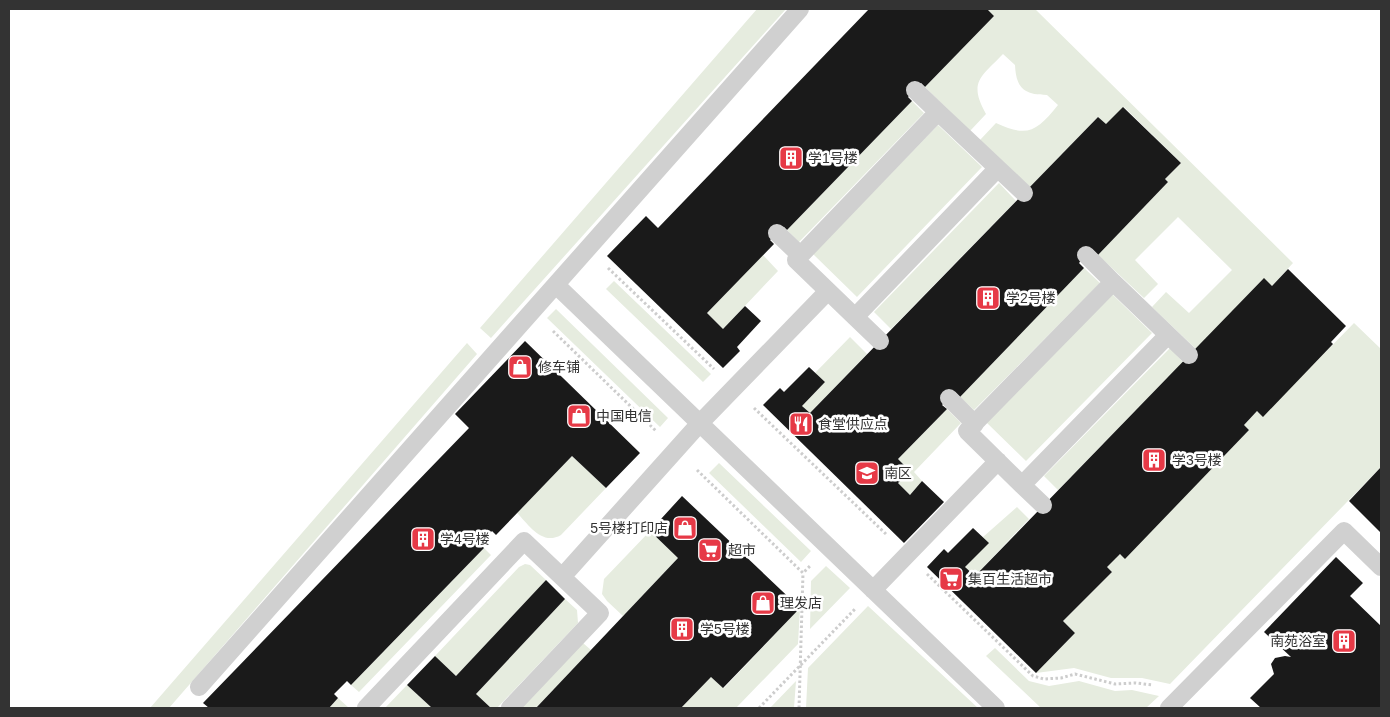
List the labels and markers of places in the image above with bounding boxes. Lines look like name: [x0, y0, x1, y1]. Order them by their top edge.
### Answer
building icon: 学1号楼: [778, 145, 804, 171]
place label: 学1号楼: [808, 150, 858, 166]
building icon: 学2号楼: [975, 285, 1001, 311]
place label: 学2号楼: [1006, 290, 1056, 306]
shop icon: 修车铺: [507, 354, 533, 380]
place label: 修车铺: [538, 359, 580, 375]
shop icon: 中国电信: [566, 403, 592, 429]
place label: 中国电信: [596, 408, 652, 424]
restaurant icon: 食堂供应点: [788, 411, 814, 437]
place label: 食堂供应点: [818, 416, 888, 432]
building icon: 学3号楼: [1141, 447, 1167, 473]
place label: 学3号楼: [1172, 452, 1222, 468]
school or university icon: 南区: [854, 460, 880, 486]
place label: 南区: [884, 465, 912, 481]
shop icon: 5号楼打印店: [672, 515, 698, 541]
place label: 5号楼打印店: [590, 520, 668, 536]
building icon: 学4号楼: [410, 526, 436, 552]
place label: 学4号楼: [440, 531, 490, 547]
supermarket icon: 超市: [697, 537, 723, 563]
place label: 超市: [728, 542, 756, 558]
supermarket icon: 集百生活超市: [938, 566, 964, 592]
place label: 集百生活超市: [968, 571, 1052, 587]
shop icon: 理发店: [750, 590, 776, 616]
place label: 理发店: [780, 595, 822, 611]
building icon: 学5号楼: [669, 616, 695, 642]
place label: 学5号楼: [700, 621, 750, 637]
building icon: 南苑浴室: [1331, 628, 1357, 654]
place label: 南苑浴室: [1270, 633, 1326, 649]

